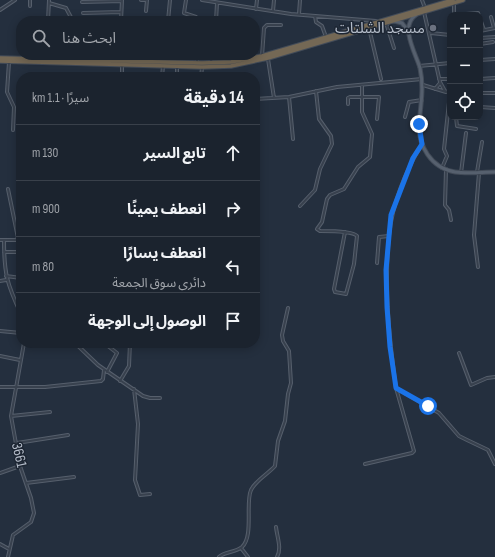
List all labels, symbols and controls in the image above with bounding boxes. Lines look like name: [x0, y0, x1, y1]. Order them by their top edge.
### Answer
map controls: [447, 12, 483, 120]
button: +: [447, 12, 483, 48]
search box: [16, 16, 260, 60]
place label: مسجد الشلتات: [335, 19, 425, 38]
marker: مسجد الشلتات: [428, 23, 438, 33]
icon: search: [30, 27, 52, 49]
text: ابحث هنا: [62, 29, 116, 48]
button: −: [447, 48, 483, 84]
button: locate: [447, 84, 483, 120]
text: 14 دقيقة: [184, 88, 244, 108]
text: سيرًا · 1.1 km: [32, 90, 89, 106]
route end: [410, 115, 428, 133]
icon: ahead: [222, 142, 244, 164]
text: تابع السير: [143, 144, 206, 163]
text: 130 m: [32, 145, 58, 161]
icon: right: [222, 198, 244, 220]
text: انعطف يمينًا: [127, 200, 206, 219]
text: 900 m: [32, 201, 60, 217]
text: انعطف يسارًا: [123, 244, 206, 263]
icon: left: [222, 256, 244, 278]
text: 80 m: [32, 259, 54, 275]
text: دائرى سوق الجمعة: [112, 275, 206, 291]
icon: arrive: [222, 310, 244, 332]
text: الوصول إلى الوجهة: [88, 312, 206, 331]
route start: [419, 397, 437, 415]
street label: 3661: [7, 441, 31, 470]

